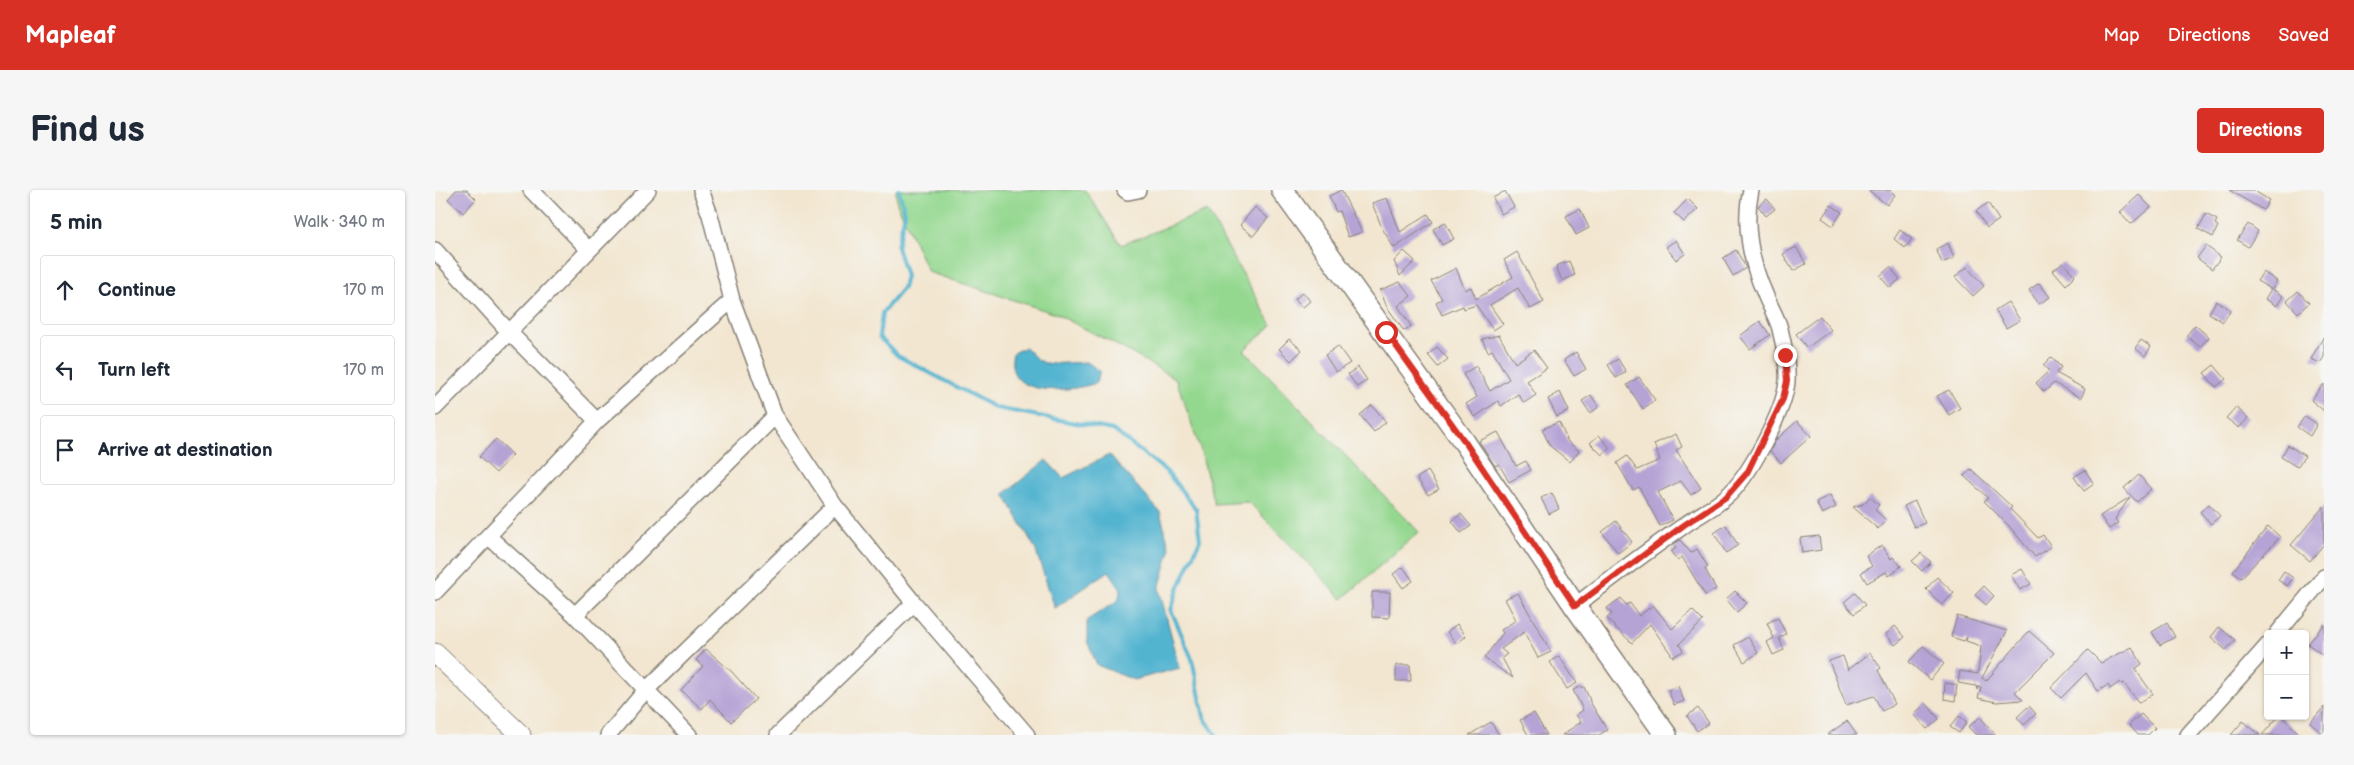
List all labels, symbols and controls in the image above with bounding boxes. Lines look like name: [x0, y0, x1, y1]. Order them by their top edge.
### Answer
text: Mapleaf: [25, 21, 116, 50]
text: Map: [2104, 25, 2140, 46]
text: Directions: [2168, 25, 2250, 46]
text: Saved: [2278, 25, 2329, 46]
button: Directions: [2197, 108, 2324, 153]
text: Find us: [30, 109, 145, 152]
text: 5 min: [50, 210, 103, 235]
text: Walk · 340 m: [294, 213, 385, 232]
icon: ahead: [51, 276, 79, 304]
text: Continue: [98, 279, 176, 302]
text: 170 m: [343, 281, 384, 300]
route start: [1375, 321, 1398, 344]
route end: [1774, 344, 1797, 367]
icon: left: [51, 356, 79, 384]
text: Turn left: [98, 359, 170, 382]
text: 170 m: [343, 361, 384, 380]
icon: arrive: [51, 436, 79, 464]
text: Arrive at destination: [98, 439, 273, 462]
map controls: [2264, 630, 2309, 720]
button: +: [2264, 630, 2309, 675]
button: −: [2264, 675, 2309, 720]

